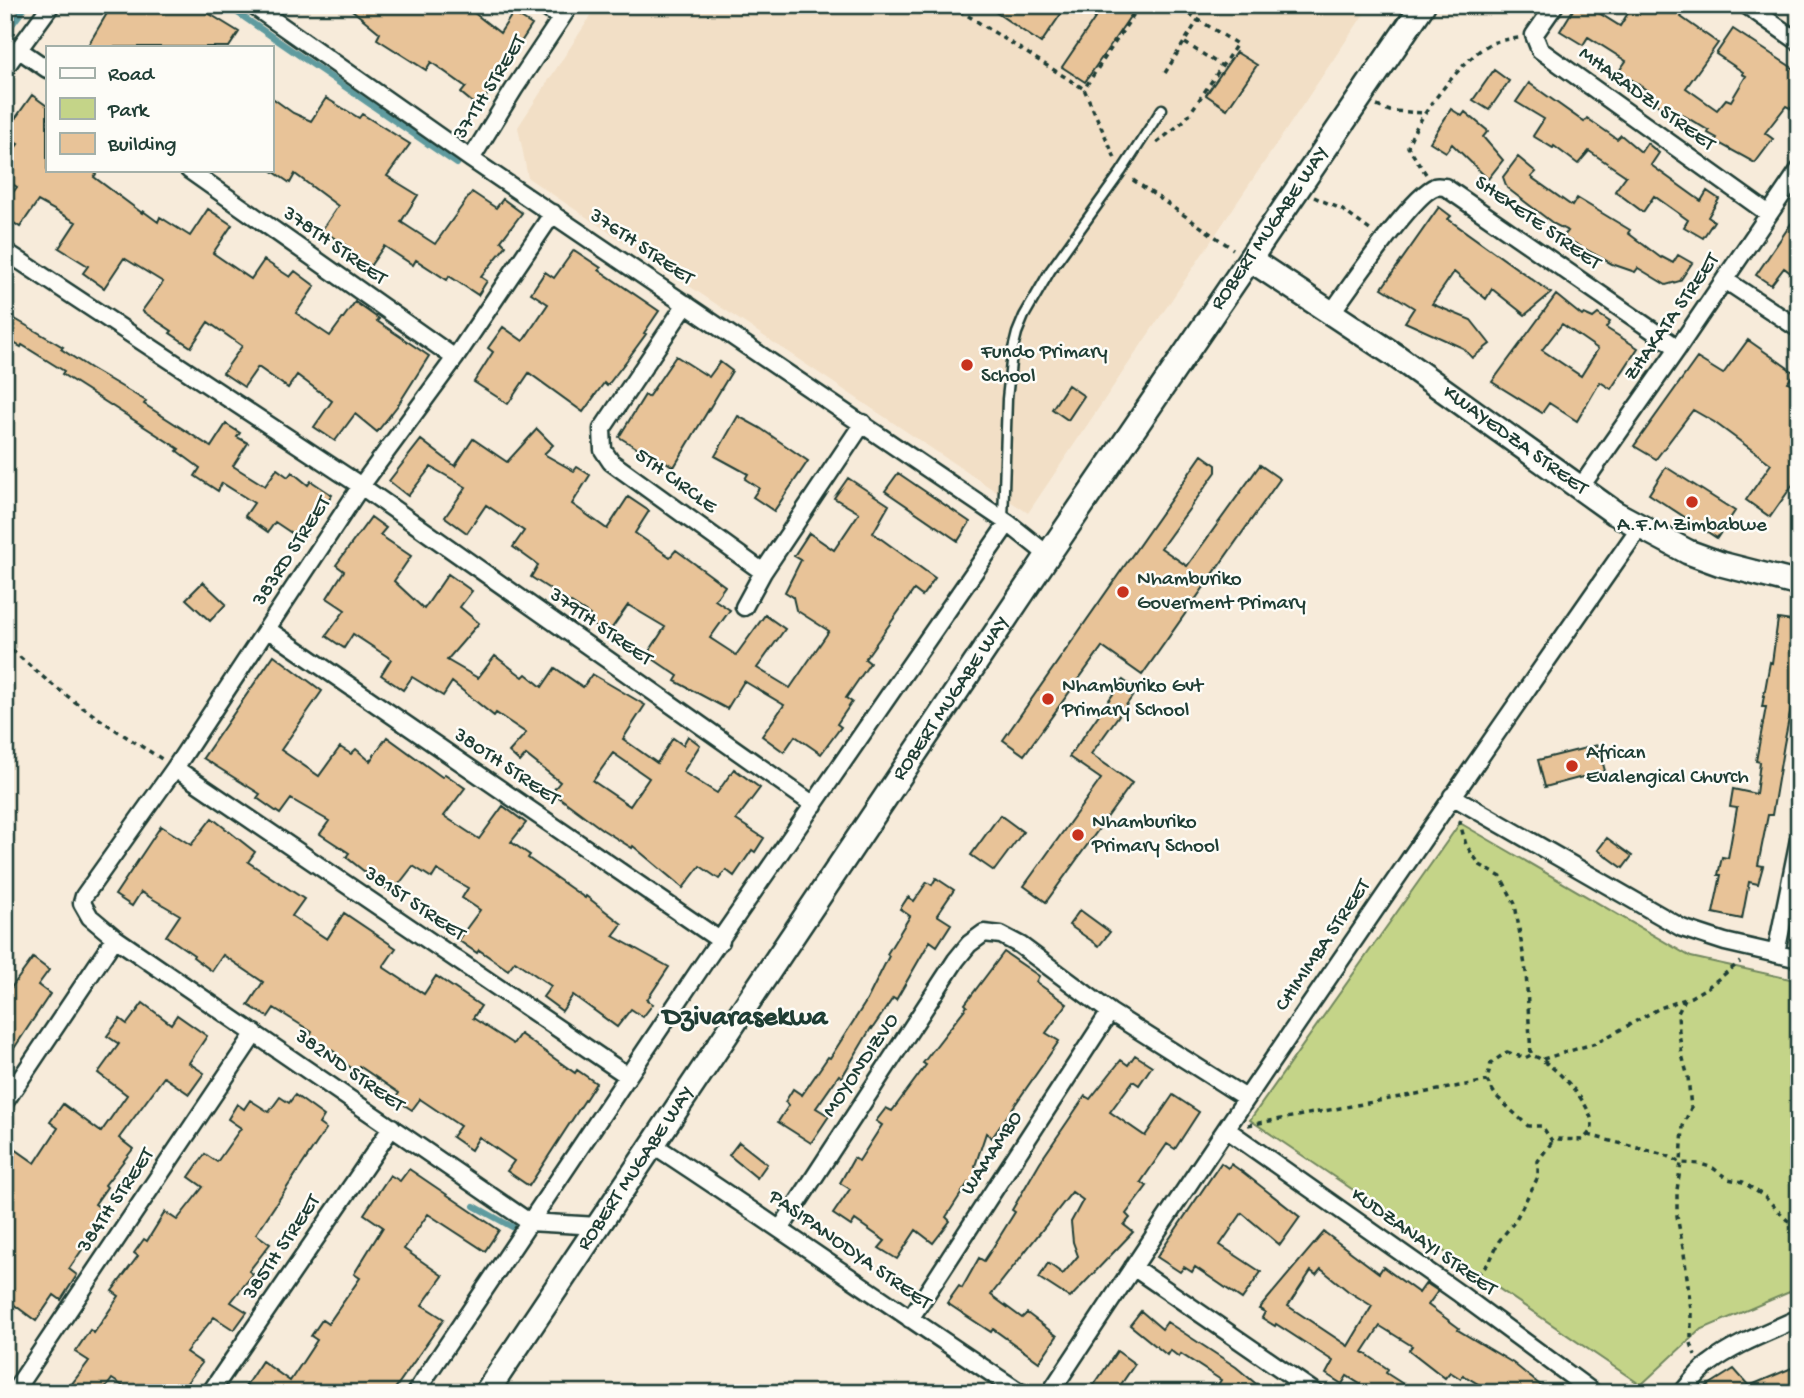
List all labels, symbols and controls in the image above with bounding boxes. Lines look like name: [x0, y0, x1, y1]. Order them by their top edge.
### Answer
street label: 371TH STREET: [448, 30, 533, 146]
street label: MHARADZI STREET: [1573, 42, 1720, 158]
legend: [46, 46, 273, 172]
text: Road: [108, 64, 156, 89]
text: Park: [107, 100, 151, 125]
text: Building: [107, 134, 177, 159]
street label: ROBERT MUGABE WAY: [1206, 142, 1335, 315]
street label: SHEKETE STREET: [1469, 171, 1606, 277]
street label: 378TH STREET: [276, 201, 392, 293]
street label: 376TH STREET: [583, 203, 699, 293]
street label: ZHAKATA STREET: [1620, 248, 1727, 387]
place label: Fundo Primary School: [980, 341, 1108, 390]
marker: Fundo Primary School: [959, 357, 975, 373]
street label: KWAYEDZA STREET: [1437, 381, 1593, 502]
street label: 5TH CIRCLE: [629, 444, 722, 521]
street label: 383RD STREET: [248, 492, 338, 613]
marker: A.F.M Zimbabwe: [1684, 494, 1700, 510]
place label: A.F.M Zimbabwe: [1617, 514, 1768, 539]
place label: Nhamburiko Goverment Primary: [1137, 568, 1306, 617]
street label: 379TH STREET: [543, 583, 657, 673]
marker: Nhamburiko Goverment Primary: [1115, 584, 1131, 600]
street label: ROBERT MUGABE WAY: [888, 612, 1016, 786]
place label: Nhamburiko Gvt Primary School: [1061, 675, 1205, 724]
marker: Nhamburiko Gvt Primary School: [1040, 691, 1056, 707]
street label: 380TH STREET: [447, 723, 565, 813]
place label: African Evalengical Church: [1586, 742, 1749, 791]
marker: African Evalengical Church: [1564, 758, 1580, 774]
place label: Nhamburiko Primary School: [1091, 811, 1219, 860]
marker: Nhamburiko Primary School: [1070, 827, 1086, 843]
street label: 381ST STREET: [358, 861, 470, 949]
street label: CHIMIMBA STREET: [1271, 875, 1378, 1017]
district label: Dzivarasekwa: [660, 1002, 829, 1035]
street label: MOYONDIZVO: [818, 1009, 906, 1123]
street label: 382ND STREET: [289, 1024, 409, 1120]
street label: ROBERT MUGABE WAY: [572, 1082, 700, 1256]
street label: WAMAMBO: [957, 1107, 1030, 1201]
street label: 384TH STREET: [72, 1143, 162, 1259]
street label: KUDZANAYI STREET: [1345, 1183, 1501, 1303]
street label: PASIPANODYA STREET: [762, 1185, 936, 1317]
street label: 385TH STREET: [238, 1190, 328, 1306]

